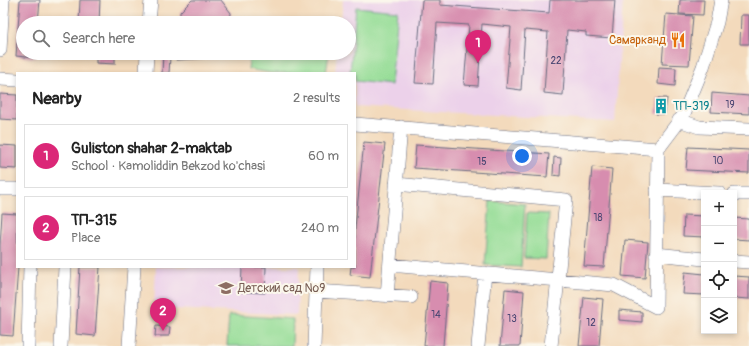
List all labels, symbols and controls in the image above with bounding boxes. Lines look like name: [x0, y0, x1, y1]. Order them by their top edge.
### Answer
search box: [16, 16, 356, 60]
icon: search: [30, 27, 52, 49]
text: Search here: [62, 29, 135, 48]
pin: 1: [465, 30, 491, 63]
restaurant icon: Самарканд: [669, 31, 687, 49]
place label: Самарканд: [609, 33, 667, 48]
house number: 22: [550, 55, 562, 67]
text: Nearby: [32, 88, 81, 109]
text: 2 results: [293, 90, 340, 106]
building icon: ТП-319: [652, 97, 670, 115]
place label: ТП-319: [673, 99, 710, 114]
house number: 19: [725, 99, 735, 111]
text: Guliston shahar 2-maktab: [71, 139, 232, 158]
your location: [512, 146, 532, 166]
text: 1: [43, 148, 49, 164]
text: 60 m: [308, 148, 339, 164]
house number: 10: [713, 155, 724, 167]
house number: 15: [477, 156, 487, 168]
text: School · Kamoliddin Bekzod ko'chasi: [71, 158, 265, 174]
map controls: [701, 190, 737, 334]
button: +: [701, 190, 737, 226]
text: ТП-315: [71, 211, 117, 230]
house number: 18: [594, 212, 602, 224]
text: 2: [42, 220, 50, 236]
text: 240 m: [301, 220, 339, 236]
button: −: [701, 226, 737, 262]
text: Place: [71, 230, 100, 246]
button: locate: [701, 262, 737, 298]
school or university icon: Детский сад №9: [217, 279, 235, 297]
place label: Детский сад №9: [237, 281, 325, 296]
pin: 2: [150, 298, 176, 331]
button: layers: [701, 298, 737, 334]
house number: 14: [431, 309, 441, 321]
house number: 13: [507, 313, 517, 325]
house number: 12: [586, 317, 596, 329]

